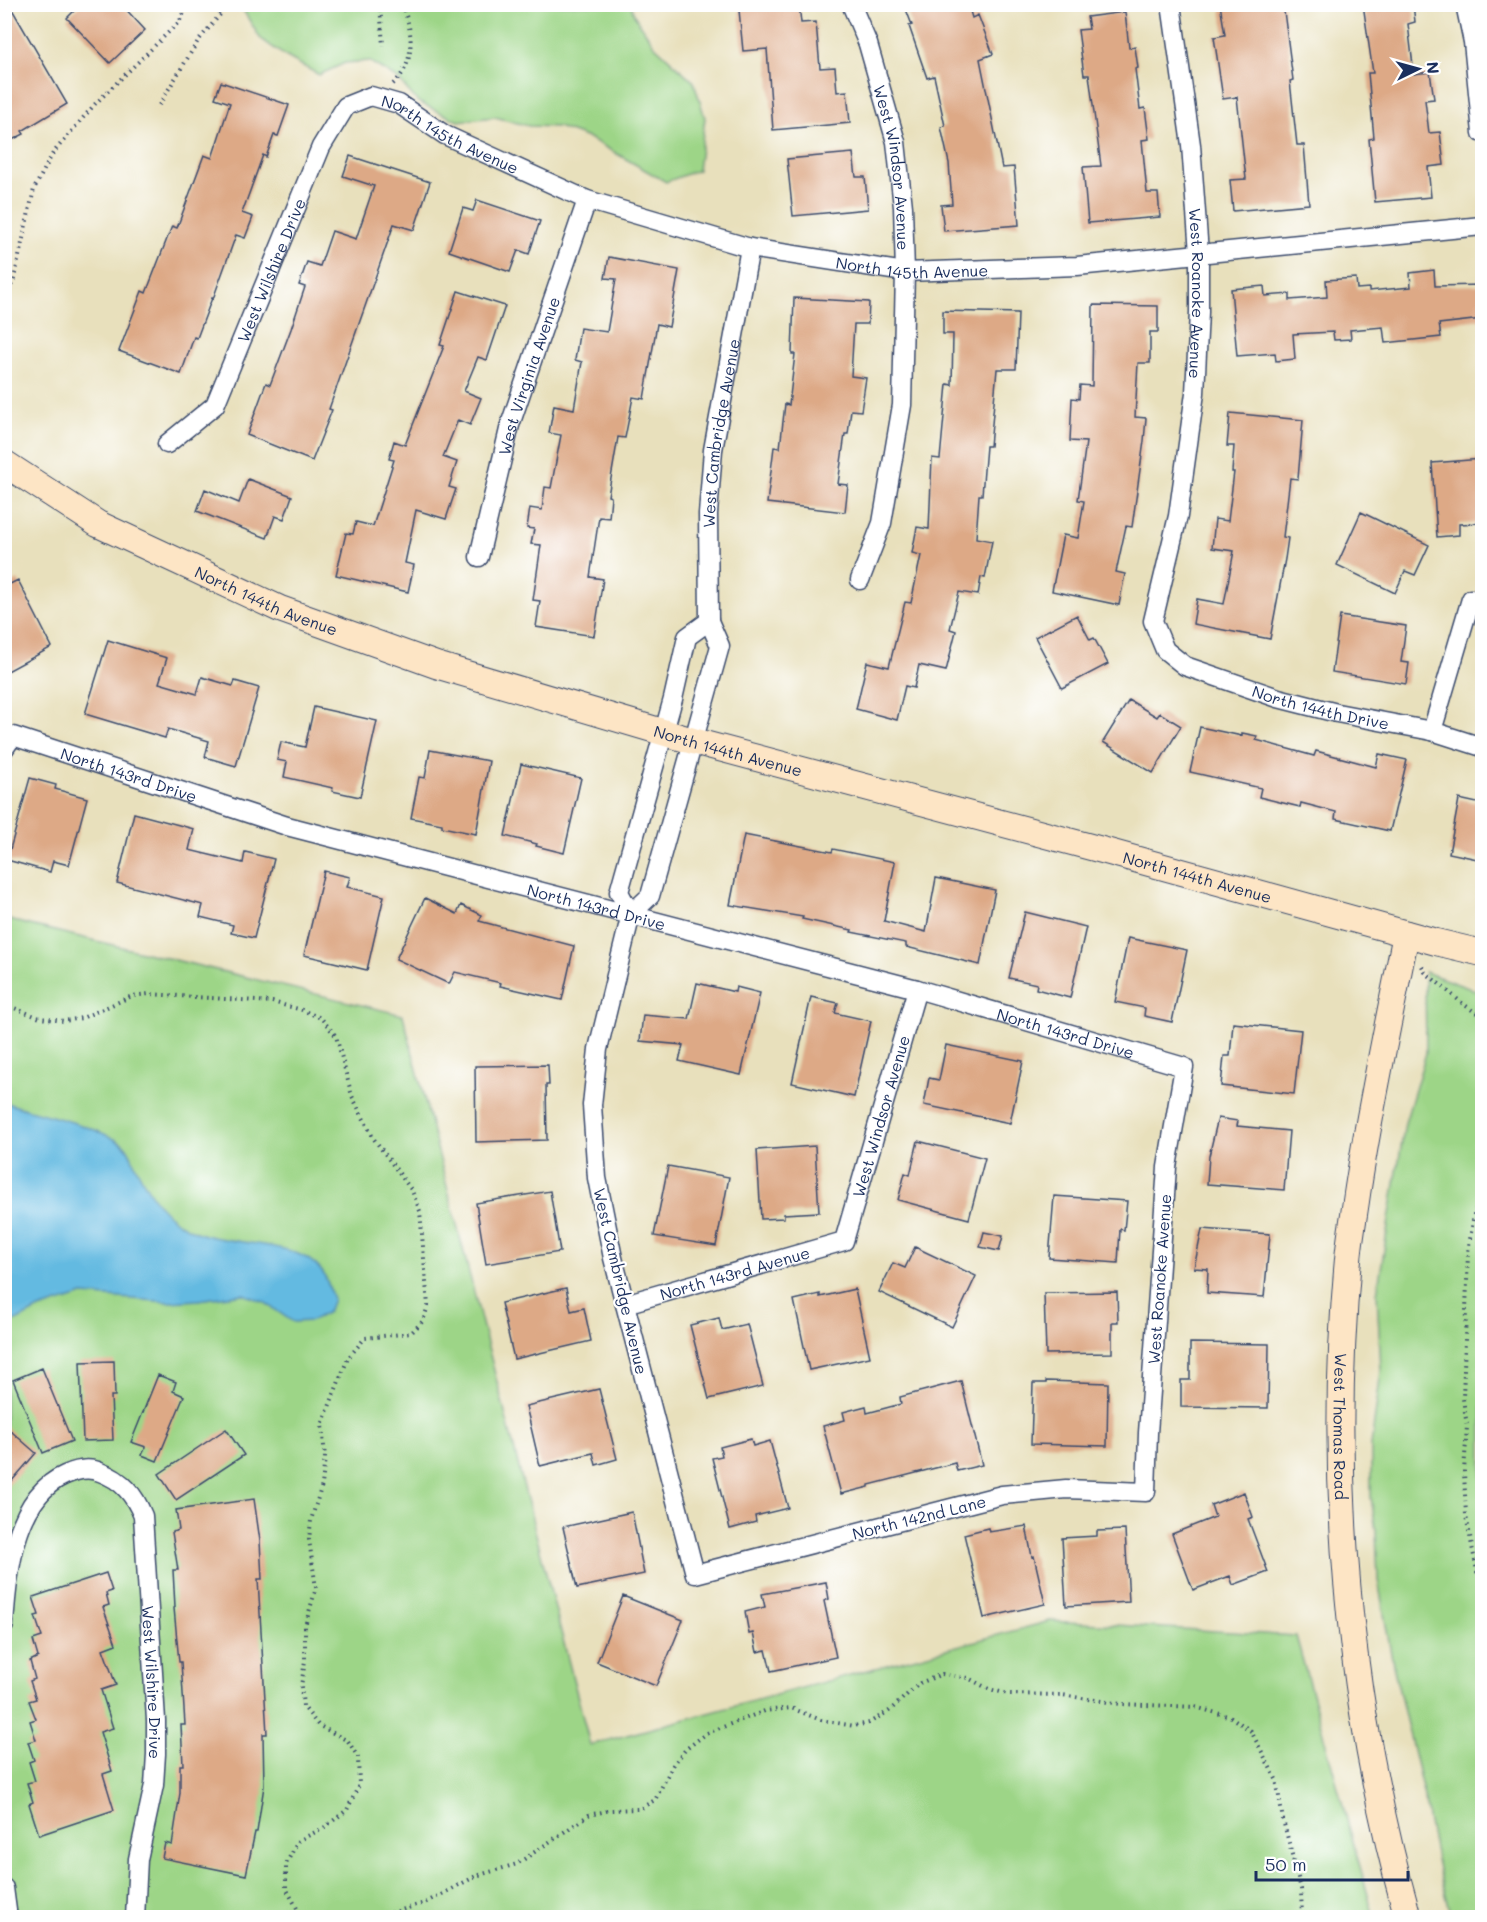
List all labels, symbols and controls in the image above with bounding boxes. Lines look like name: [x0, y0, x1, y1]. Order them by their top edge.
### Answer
north arrow: [1388, 39, 1448, 99]
text: N: [1422, 61, 1444, 75]
street label: West Windsor Avenue: [870, 82, 915, 250]
street label: North 145th Avenue: [379, 89, 522, 178]
street label: West Wilshire Drive: [232, 195, 310, 345]
street label: West Roanoke Avenue: [1185, 207, 1210, 379]
street label: North 145th Avenue: [834, 251, 989, 283]
street label: West Virginia Avenue: [493, 294, 564, 457]
street label: West Cambridge Avenue: [697, 337, 744, 528]
street label: North 144th Avenue: [192, 560, 341, 639]
street label: North 144th Drive: [1250, 680, 1391, 733]
street label: North 144th Avenue: [651, 720, 805, 780]
street label: North 143rd Drive: [58, 742, 200, 806]
street label: North 144th Avenue: [1121, 846, 1274, 907]
street label: North 143rd Drive: [525, 878, 668, 934]
street label: North 143rd Drive: [995, 1002, 1137, 1062]
street label: West Windsor Avenue: [847, 1033, 914, 1200]
street label: West Cambridge Avenue: [589, 1186, 653, 1376]
street label: West Roanoke Avenue: [1143, 1193, 1175, 1365]
street label: North 143rd Avenue: [657, 1241, 812, 1304]
street label: West Thomas Road: [1330, 1353, 1353, 1500]
street label: North 142nd Lane: [850, 1490, 988, 1544]
street label: West Wilshire Drive: [138, 1605, 167, 1760]
scale bar: [1256, 1844, 1408, 1882]
text: 50 m: [1265, 1852, 1307, 1876]

